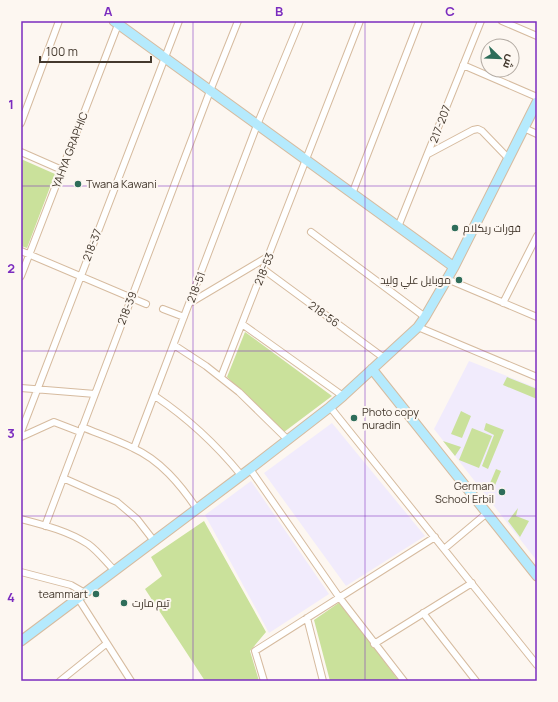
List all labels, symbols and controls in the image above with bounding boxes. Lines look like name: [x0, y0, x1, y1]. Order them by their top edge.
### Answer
text: A: [104, 2, 113, 20]
text: B: [275, 2, 283, 20]
text: C: [445, 2, 455, 20]
scale bar: [40, 38, 151, 64]
north arrow: [480, 38, 520, 78]
text: 100 m: [46, 43, 78, 60]
text: ش: [500, 53, 519, 72]
text: 1: [8, 95, 14, 113]
street label: 217-207: [426, 103, 454, 145]
street label: YAHYA GRAPHIC: [48, 109, 91, 190]
place label: Twana Kawani: [86, 176, 157, 191]
marker: Twana Kawani: [73, 179, 83, 189]
place label: فورات ريکلام: [463, 220, 521, 236]
marker: فورات ريکلام: [450, 223, 460, 233]
street label: 218-37: [79, 227, 104, 263]
street label: 218-53: [250, 250, 277, 287]
text: 2: [7, 259, 15, 277]
street label: 218-51: [183, 269, 208, 305]
place label: موبايل علي وليد: [380, 272, 451, 289]
marker: موبايل علي وليد: [454, 275, 464, 285]
street label: 218-39: [113, 289, 140, 327]
street label: 218-56: [306, 297, 343, 330]
place label: Photo copy nuradin: [362, 404, 419, 432]
marker: Photo copy nuradin: [349, 413, 359, 423]
text: 3: [7, 424, 15, 442]
place label: German School Erbil: [435, 478, 494, 506]
marker: German School Erbil: [497, 487, 507, 497]
place label: teammart: [38, 586, 88, 601]
text: 4: [7, 588, 15, 606]
marker: teammart: [91, 589, 101, 599]
place label: تيم مارت: [132, 595, 170, 611]
marker: تيم مارت: [119, 598, 129, 608]

